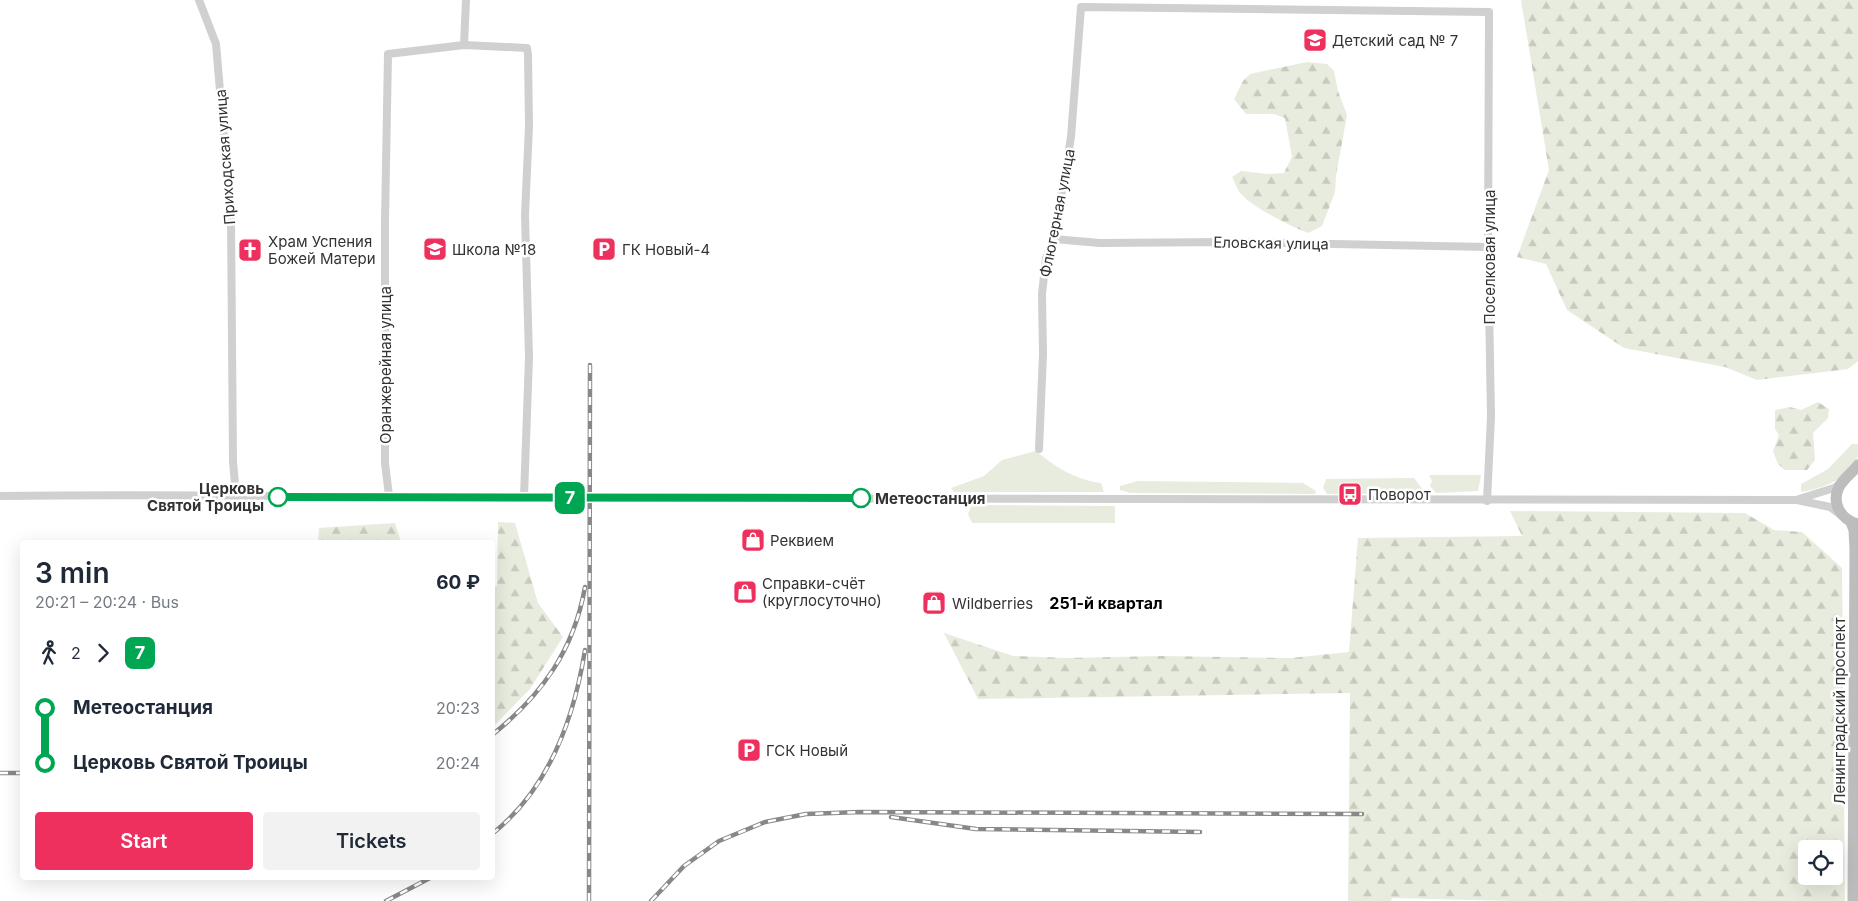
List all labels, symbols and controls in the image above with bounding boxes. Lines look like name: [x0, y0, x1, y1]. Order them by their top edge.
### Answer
school or university icon: Детский сад № 7: [1302, 27, 1328, 53]
place label: Детский сад № 7: [1332, 31, 1458, 50]
street label: Приходская улица: [211, 89, 239, 225]
street label: Флюгерная улица: [1035, 147, 1079, 279]
street label: Поселковая улица: [1480, 190, 1499, 324]
place label: Храм Успения Божей Матери: [268, 232, 376, 268]
street label: Еловская улица: [1213, 232, 1329, 254]
school or university icon: Школа №18: [422, 236, 448, 262]
parking icon: ГК Новый-4: [591, 236, 617, 262]
church icon: Храм Успения Божей Матери: [237, 237, 263, 263]
place label: Школа №18: [452, 240, 536, 259]
place label: ГК Новый-4: [622, 240, 710, 259]
street label: Оранжерейная улица: [376, 286, 395, 444]
place label: Церковь Святой Троицы: [147, 479, 264, 515]
bus stop icon: Поворот: [1337, 481, 1363, 507]
line badge: 7: [554, 482, 586, 514]
place label: Поворот: [1368, 485, 1431, 504]
marker: Церковь Святой Троицы: [268, 487, 288, 507]
text: 7: [565, 487, 575, 508]
marker: Метеостанция: [851, 488, 871, 508]
place label: Метеостанция: [875, 489, 986, 508]
shop icon: Реквием: [740, 527, 766, 553]
place label: Реквием: [770, 531, 834, 550]
text: 3 min: [35, 556, 110, 590]
text: 60 ₽: [436, 571, 480, 594]
place label: Справки-счёт (круглосуточно): [762, 574, 882, 610]
shop icon: Справки-счёт (круглосуточно): [732, 579, 758, 605]
shop icon: Wildberries: [921, 590, 947, 616]
text: 20:21 – 20:24 · Bus: [35, 592, 179, 612]
district label: 251-й квартал: [1049, 593, 1163, 613]
place label: Wildberries: [952, 594, 1033, 613]
street label: Ленинградский проспект: [1830, 617, 1849, 805]
icon: walk: [35, 639, 63, 667]
icon: forward: [89, 639, 117, 667]
text: 7: [135, 642, 145, 663]
text: 2: [71, 643, 81, 663]
text: Метеостанция: [73, 696, 213, 719]
text: 20:23: [436, 698, 480, 718]
parking icon: ГСК Новый: [736, 737, 762, 763]
place label: ГСК Новый: [766, 741, 848, 760]
text: Церковь Святой Троицы: [73, 751, 308, 774]
text: 20:24: [436, 753, 480, 773]
button: Start: [35, 812, 253, 870]
button: Tickets: [263, 812, 480, 870]
map controls: [1798, 840, 1843, 885]
button: locate: [1798, 840, 1843, 885]

